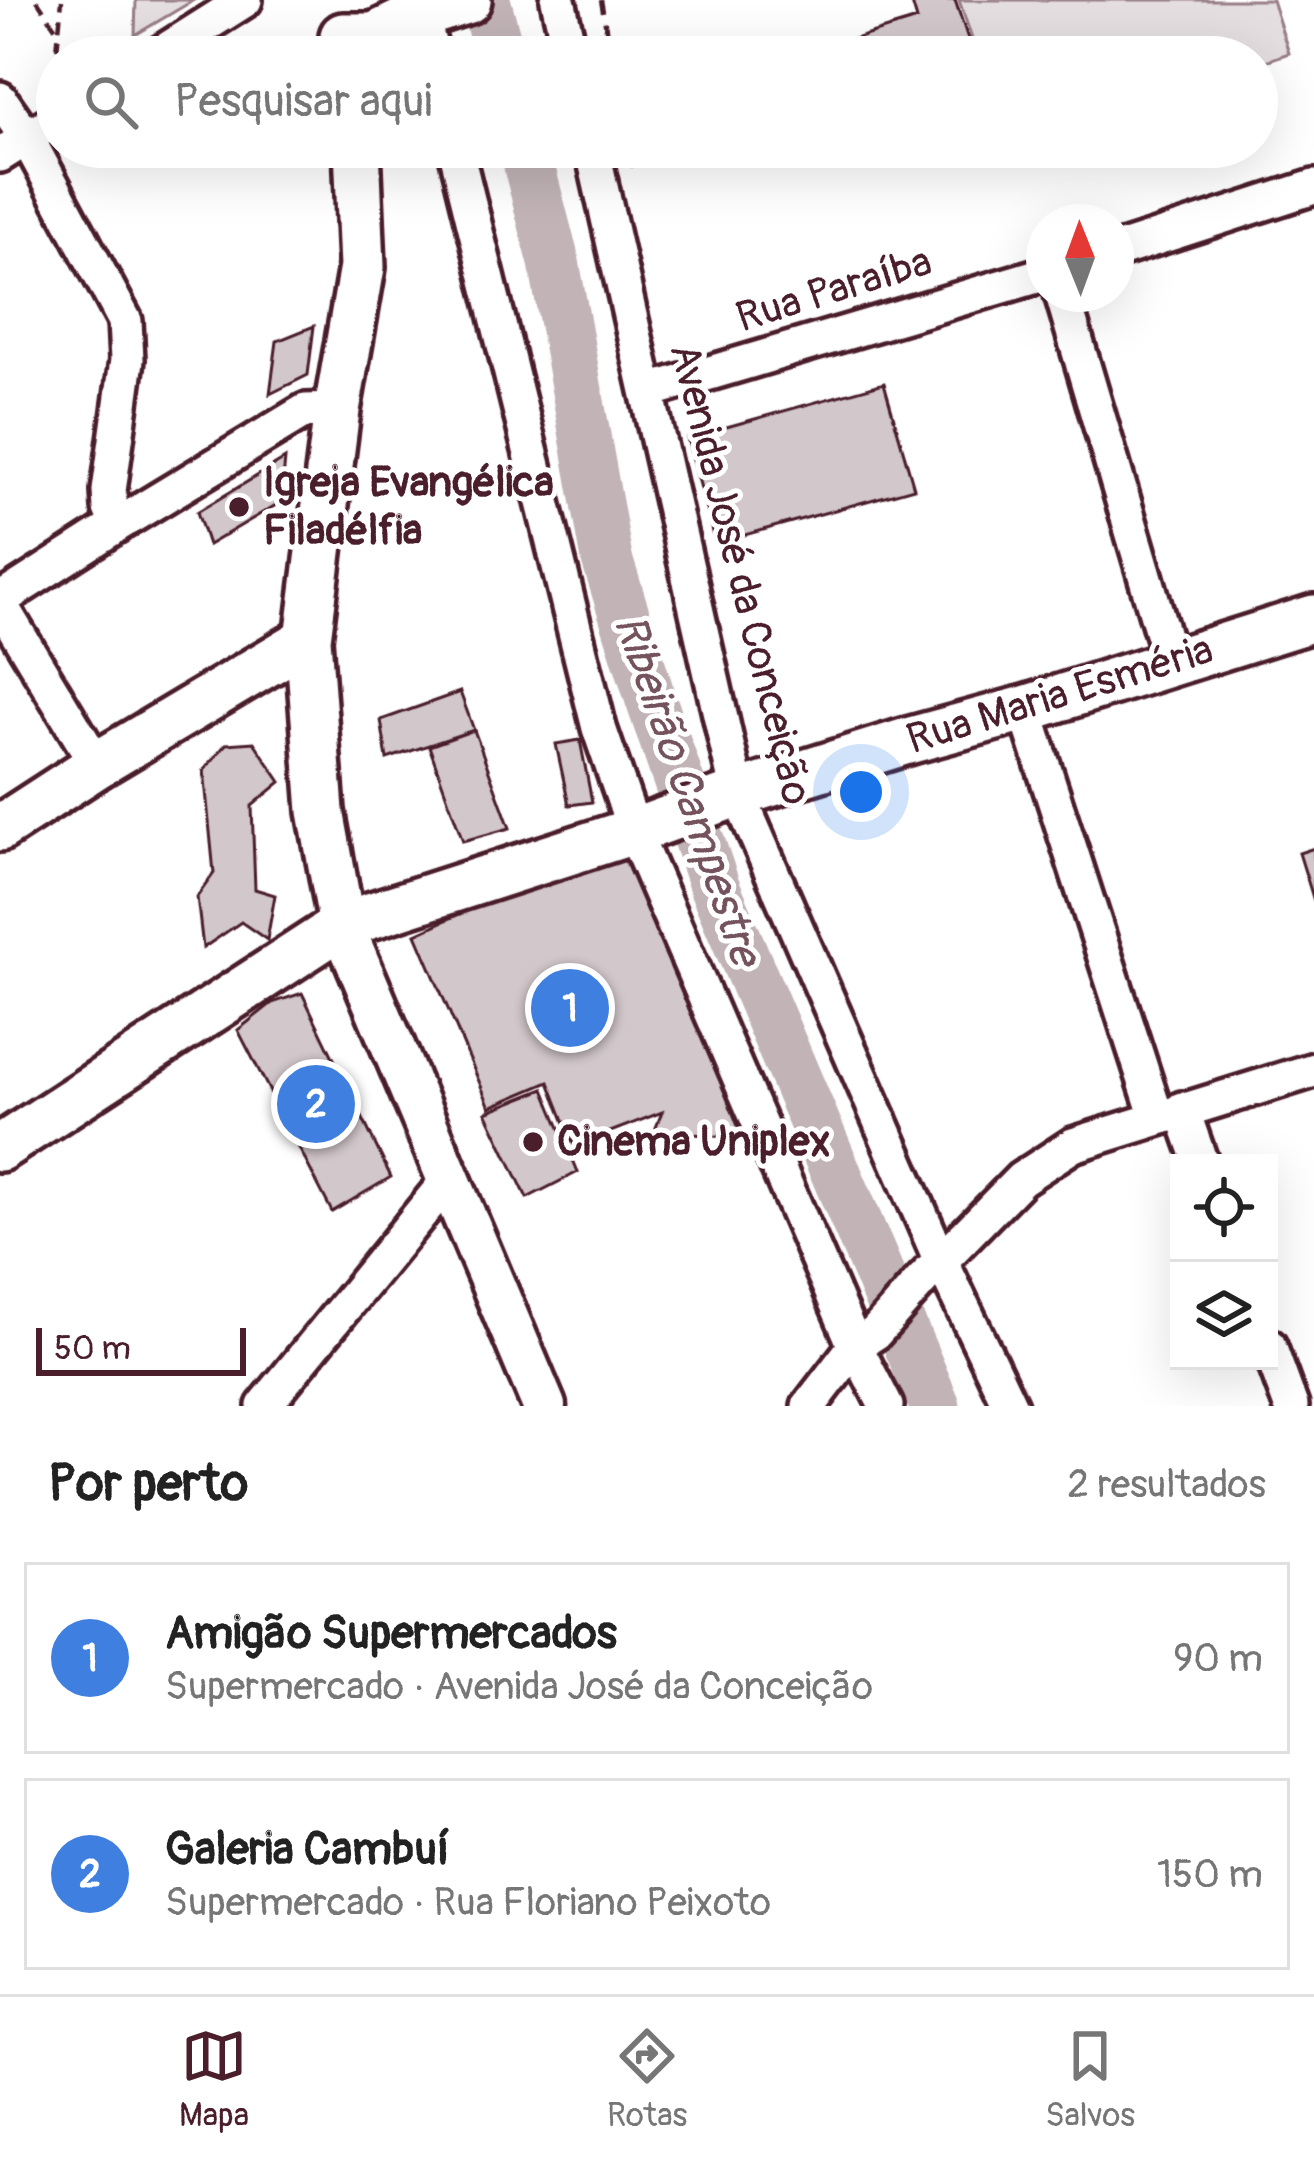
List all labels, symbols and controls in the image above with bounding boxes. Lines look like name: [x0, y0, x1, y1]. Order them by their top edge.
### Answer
search box: [36, 36, 1278, 168]
icon: search: [78, 69, 144, 135]
text: Pesquisar aqui: [174, 74, 432, 130]
north arrow: [1026, 204, 1134, 312]
street label: Rua Paraíba: [730, 236, 938, 344]
street label: Avenida José da Conceição: [658, 338, 822, 810]
place label: Igreja Evangélica Filadélfia: [263, 457, 554, 557]
marker: Igreja Evangélica Filadélfia: [226, 494, 252, 520]
water label: Ribeirão Campestre: [601, 607, 774, 976]
street label: Rua Maria Esméria: [901, 624, 1219, 766]
your location: [831, 762, 891, 822]
pin: 1: [531, 963, 609, 1053]
pin: 2: [277, 1059, 355, 1149]
place label: Cinema Uniplex: [557, 1116, 831, 1168]
marker: Cinema Uniplex: [520, 1129, 546, 1155]
map controls: [1170, 1154, 1278, 1370]
button: locate: [1170, 1154, 1278, 1262]
button: layers: [1170, 1262, 1278, 1370]
scale bar: [36, 1322, 246, 1375]
text: 50 m: [54, 1328, 131, 1369]
text: Por perto: [48, 1452, 248, 1516]
text: 2 resultados: [1067, 1460, 1266, 1509]
text: Amigão Supermercados: [165, 1606, 617, 1662]
text: 1: [82, 1634, 98, 1683]
text: 90 m: [1173, 1634, 1263, 1683]
text: Supermercado · Avenida José da Conceição: [165, 1662, 873, 1711]
text: Galeria Cambuí: [165, 1822, 449, 1878]
text: 2: [79, 1850, 101, 1899]
text: 150 m: [1157, 1850, 1263, 1899]
text: Supermercado · Rua Floriano Peixoto: [165, 1878, 771, 1927]
tab: Mapa: [179, 2023, 249, 2136]
tab: Rotas: [607, 2023, 687, 2136]
tab: Salvos: [1045, 2023, 1135, 2136]

